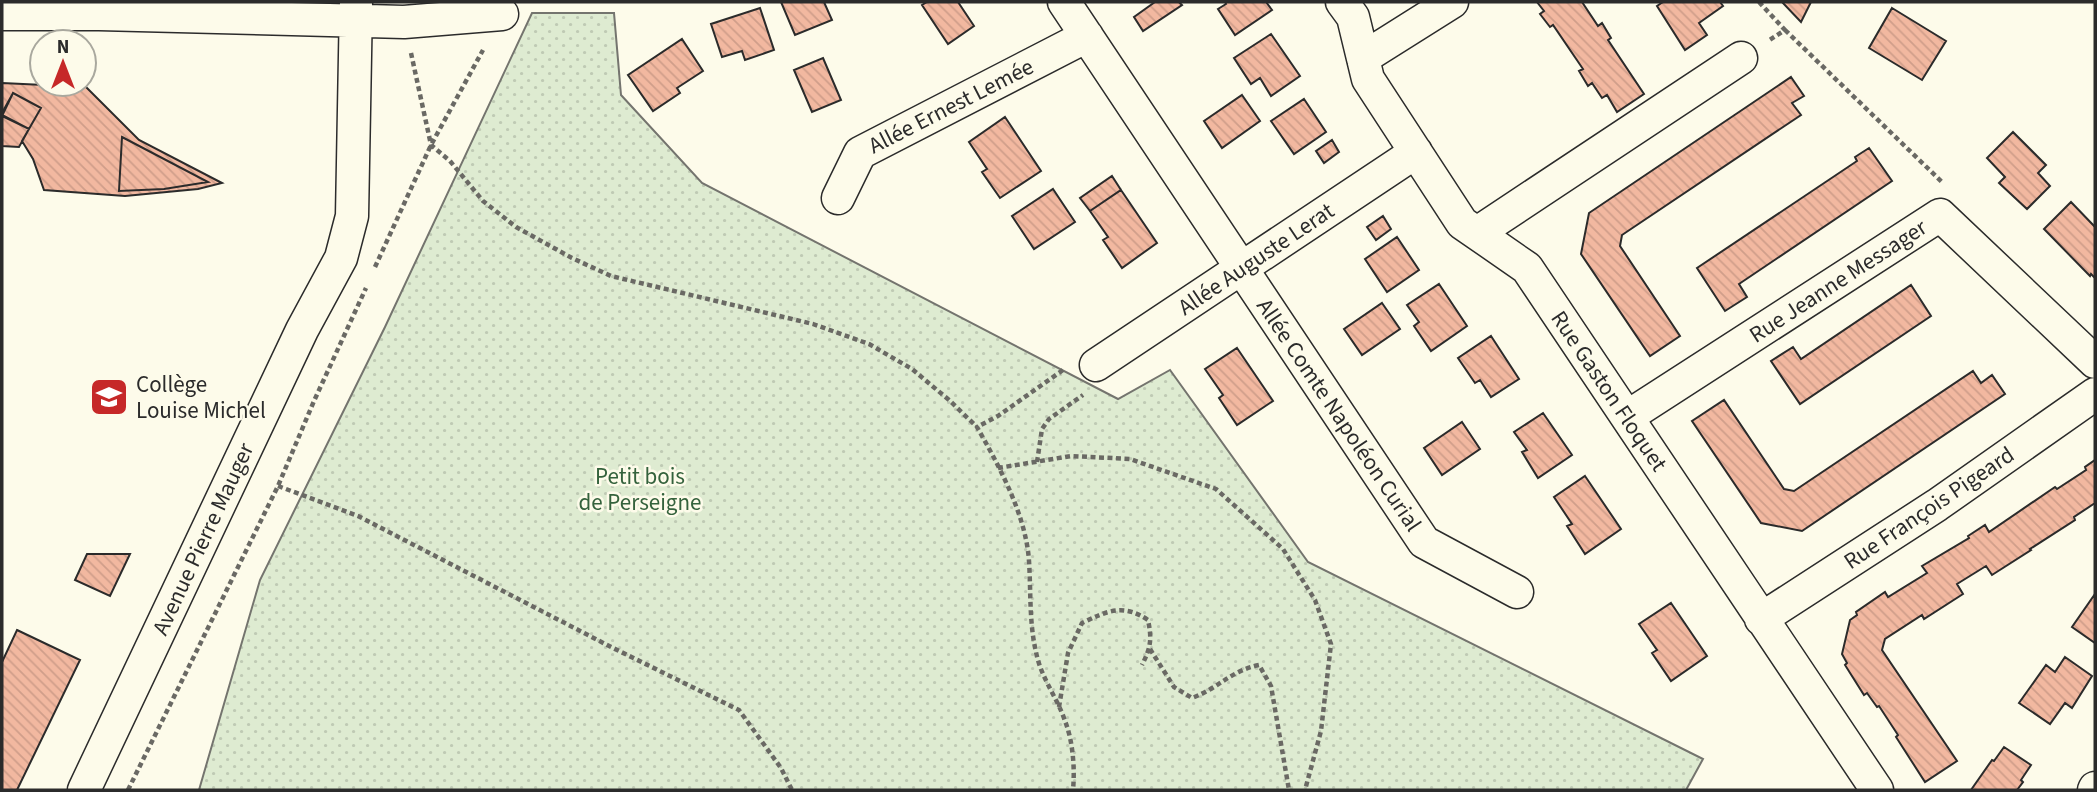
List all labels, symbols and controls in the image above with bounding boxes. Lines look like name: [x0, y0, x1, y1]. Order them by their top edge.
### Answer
north arrow: [28, 28, 98, 98]
text: N: [57, 34, 69, 61]
street label: Allée Ernest Lemée: [863, 50, 1039, 162]
street label: Allée Auguste Lerat: [1171, 194, 1341, 324]
street label: Rue Jeanne Messager: [1743, 210, 1934, 351]
street label: Allée Comte Napoléon Curial: [1248, 292, 1430, 538]
street label: Rue Gaston Floquet: [1543, 304, 1675, 478]
place label: Collège Louise Michel: [136, 368, 266, 427]
school or university icon: Collège Louise Michel: [88, 376, 130, 418]
street label: Avenue Pierre Mauger: [144, 436, 263, 641]
street label: Rue François Pigeard: [1837, 439, 2021, 577]
park label: Petit bois de Perseigne: [579, 460, 701, 519]

